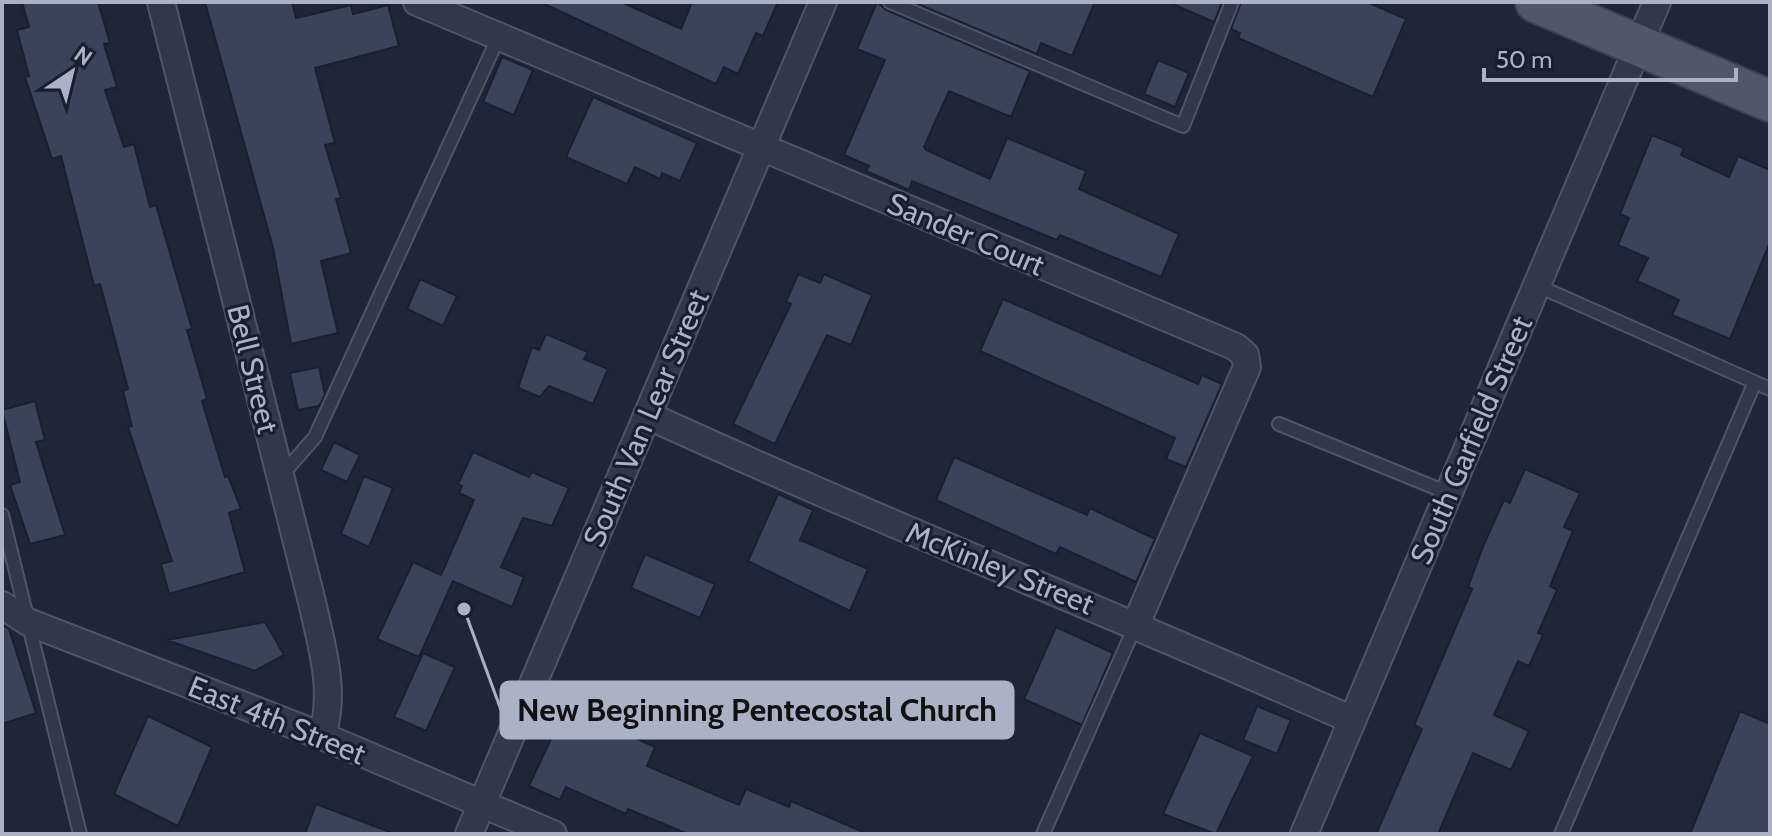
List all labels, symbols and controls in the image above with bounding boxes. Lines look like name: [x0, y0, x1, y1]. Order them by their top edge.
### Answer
north arrow: [32, 32, 112, 112]
scale bar: [1484, 32, 1736, 82]
text: N: [69, 41, 97, 72]
text: 50 m: [1496, 45, 1552, 74]
street label: Sander Court: [882, 184, 1050, 284]
street label: South Van Lear Street: [575, 284, 717, 552]
street label: Bell Street: [219, 301, 287, 437]
street label: South Garfield Street: [1402, 310, 1540, 570]
street label: McKinley Street: [901, 514, 1099, 622]
street label: East 4th Street: [183, 668, 371, 772]
callout: New Beginning Pentecostal Church: [501, 682, 1013, 738]
text: New Beginning Pentecostal Church: [517, 690, 997, 729]

